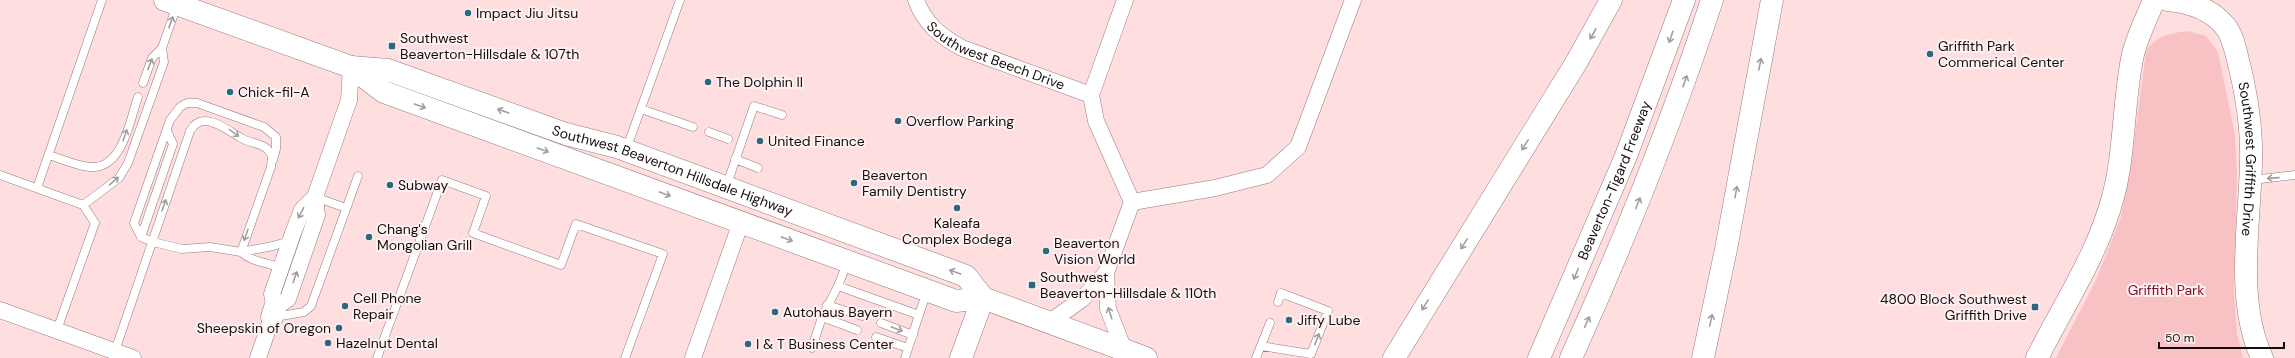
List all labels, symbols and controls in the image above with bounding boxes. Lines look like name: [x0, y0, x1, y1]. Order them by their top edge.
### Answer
place label: Impact Jiu Jitsu: [476, 4, 578, 22]
marker: Impact Jiu Jitsu: [463, 8, 473, 18]
one-way arrow: [167, 17, 175, 29]
street label: Southwest Beech Drive: [923, 17, 1067, 94]
one-way arrow: [1588, 28, 1596, 40]
place label: Southwest Beaverton-Hillsdale & 107th: [400, 29, 579, 63]
one-way arrow: [1666, 30, 1674, 42]
place label: Griffith Park Commerical Center: [1938, 37, 2065, 71]
marker: Southwest Beaverton-Hillsdale & 107th: [387, 41, 397, 51]
marker: Griffith Park Commerical Center: [1925, 49, 1935, 59]
one-way arrow: [1756, 58, 1764, 71]
one-way arrow: [146, 59, 154, 71]
place label: The Dolphin II: [716, 73, 803, 91]
one-way arrow: [1681, 76, 1689, 88]
marker: The Dolphin II: [703, 77, 713, 87]
street label: Southwest Griffith Drive: [2234, 80, 2260, 237]
place label: Chick-fil-A: [238, 83, 310, 101]
marker: Chick-fil-A: [225, 87, 235, 97]
street label: Beaverton-Tigard Freeway: [1573, 98, 1655, 262]
one-way arrow: [414, 102, 426, 110]
one-way arrow: [496, 107, 509, 114]
place label: Overflow Parking: [906, 112, 1014, 130]
marker: Overflow Parking: [893, 116, 903, 126]
street label: Southwest Beaverton Hillsdale Highway: [550, 121, 796, 220]
one-way arrow: [122, 128, 129, 141]
one-way arrow: [228, 129, 239, 137]
place label: United Finance: [768, 132, 865, 150]
marker: United Finance: [755, 136, 765, 146]
one-way arrow: [1521, 139, 1529, 151]
one-way arrow: [536, 146, 548, 154]
place label: Beaverton Family Dentistry: [862, 166, 967, 200]
one-way arrow: [2267, 174, 2280, 182]
place label: Subway: [398, 176, 448, 194]
one-way arrow: [109, 177, 119, 186]
marker: Beaverton Family Dentistry: [849, 178, 859, 188]
marker: Subway: [385, 180, 395, 190]
one-way arrow: [1732, 186, 1740, 199]
one-way arrow: [658, 191, 671, 198]
one-way arrow: [1635, 197, 1643, 209]
one-way arrow: [160, 199, 168, 211]
marker: Kaleafa Complex Bodega: [952, 203, 962, 213]
one-way arrow: [297, 207, 304, 219]
place label: Kaleafa Complex Bodega: [902, 214, 1012, 248]
place label: Chang's Mongolian Grill: [377, 220, 472, 254]
one-way arrow: [242, 229, 250, 241]
marker: Chang's Mongolian Grill: [364, 232, 374, 242]
place label: Beaverton Vision World: [1054, 234, 1135, 268]
one-way arrow: [780, 235, 792, 243]
one-way arrow: [1460, 238, 1468, 249]
marker: Beaverton Vision World: [1041, 246, 1051, 256]
one-way arrow: [949, 268, 961, 276]
place label: Southwest Beaverton-Hillsdale & 110th: [1040, 268, 1216, 302]
one-way arrow: [1572, 268, 1579, 280]
one-way arrow: [292, 271, 300, 283]
marker: Southwest Beaverton-Hillsdale & 110th: [1027, 280, 1037, 290]
park label: Griffith Park: [2128, 281, 2204, 299]
place label: Cell Phone Repair: [353, 289, 421, 323]
place label: 4800 Block Southwest Griffith Drive: [1880, 290, 2027, 324]
one-way arrow: [1421, 299, 1429, 310]
marker: Cell Phone Repair: [340, 301, 350, 311]
marker: 4800 Block Southwest Griffith Drive: [2030, 302, 2040, 312]
place label: Autohaus Bayern: [783, 303, 892, 321]
marker: Autohaus Bayern: [770, 307, 780, 317]
one-way arrow: [1106, 307, 1113, 320]
place label: Jiffy Lube: [1297, 311, 1361, 329]
one-way arrow: [1708, 314, 1716, 327]
marker: Jiffy Lube: [1284, 315, 1294, 325]
one-way arrow: [1584, 317, 1592, 329]
place label: Sheepskin of Oregon: [197, 319, 331, 337]
marker: Sheepskin of Oregon: [334, 323, 344, 333]
scale bar: [2159, 324, 2284, 350]
one-way arrow: [891, 326, 903, 334]
text: 50 m: [2165, 330, 2194, 346]
place label: Hazelnut Dental: [336, 334, 438, 352]
one-way arrow: [1314, 334, 1322, 346]
place label: I & T Business Center: [756, 335, 894, 353]
marker: Hazelnut Dental: [323, 338, 333, 348]
marker: I & T Business Center: [743, 339, 753, 349]

